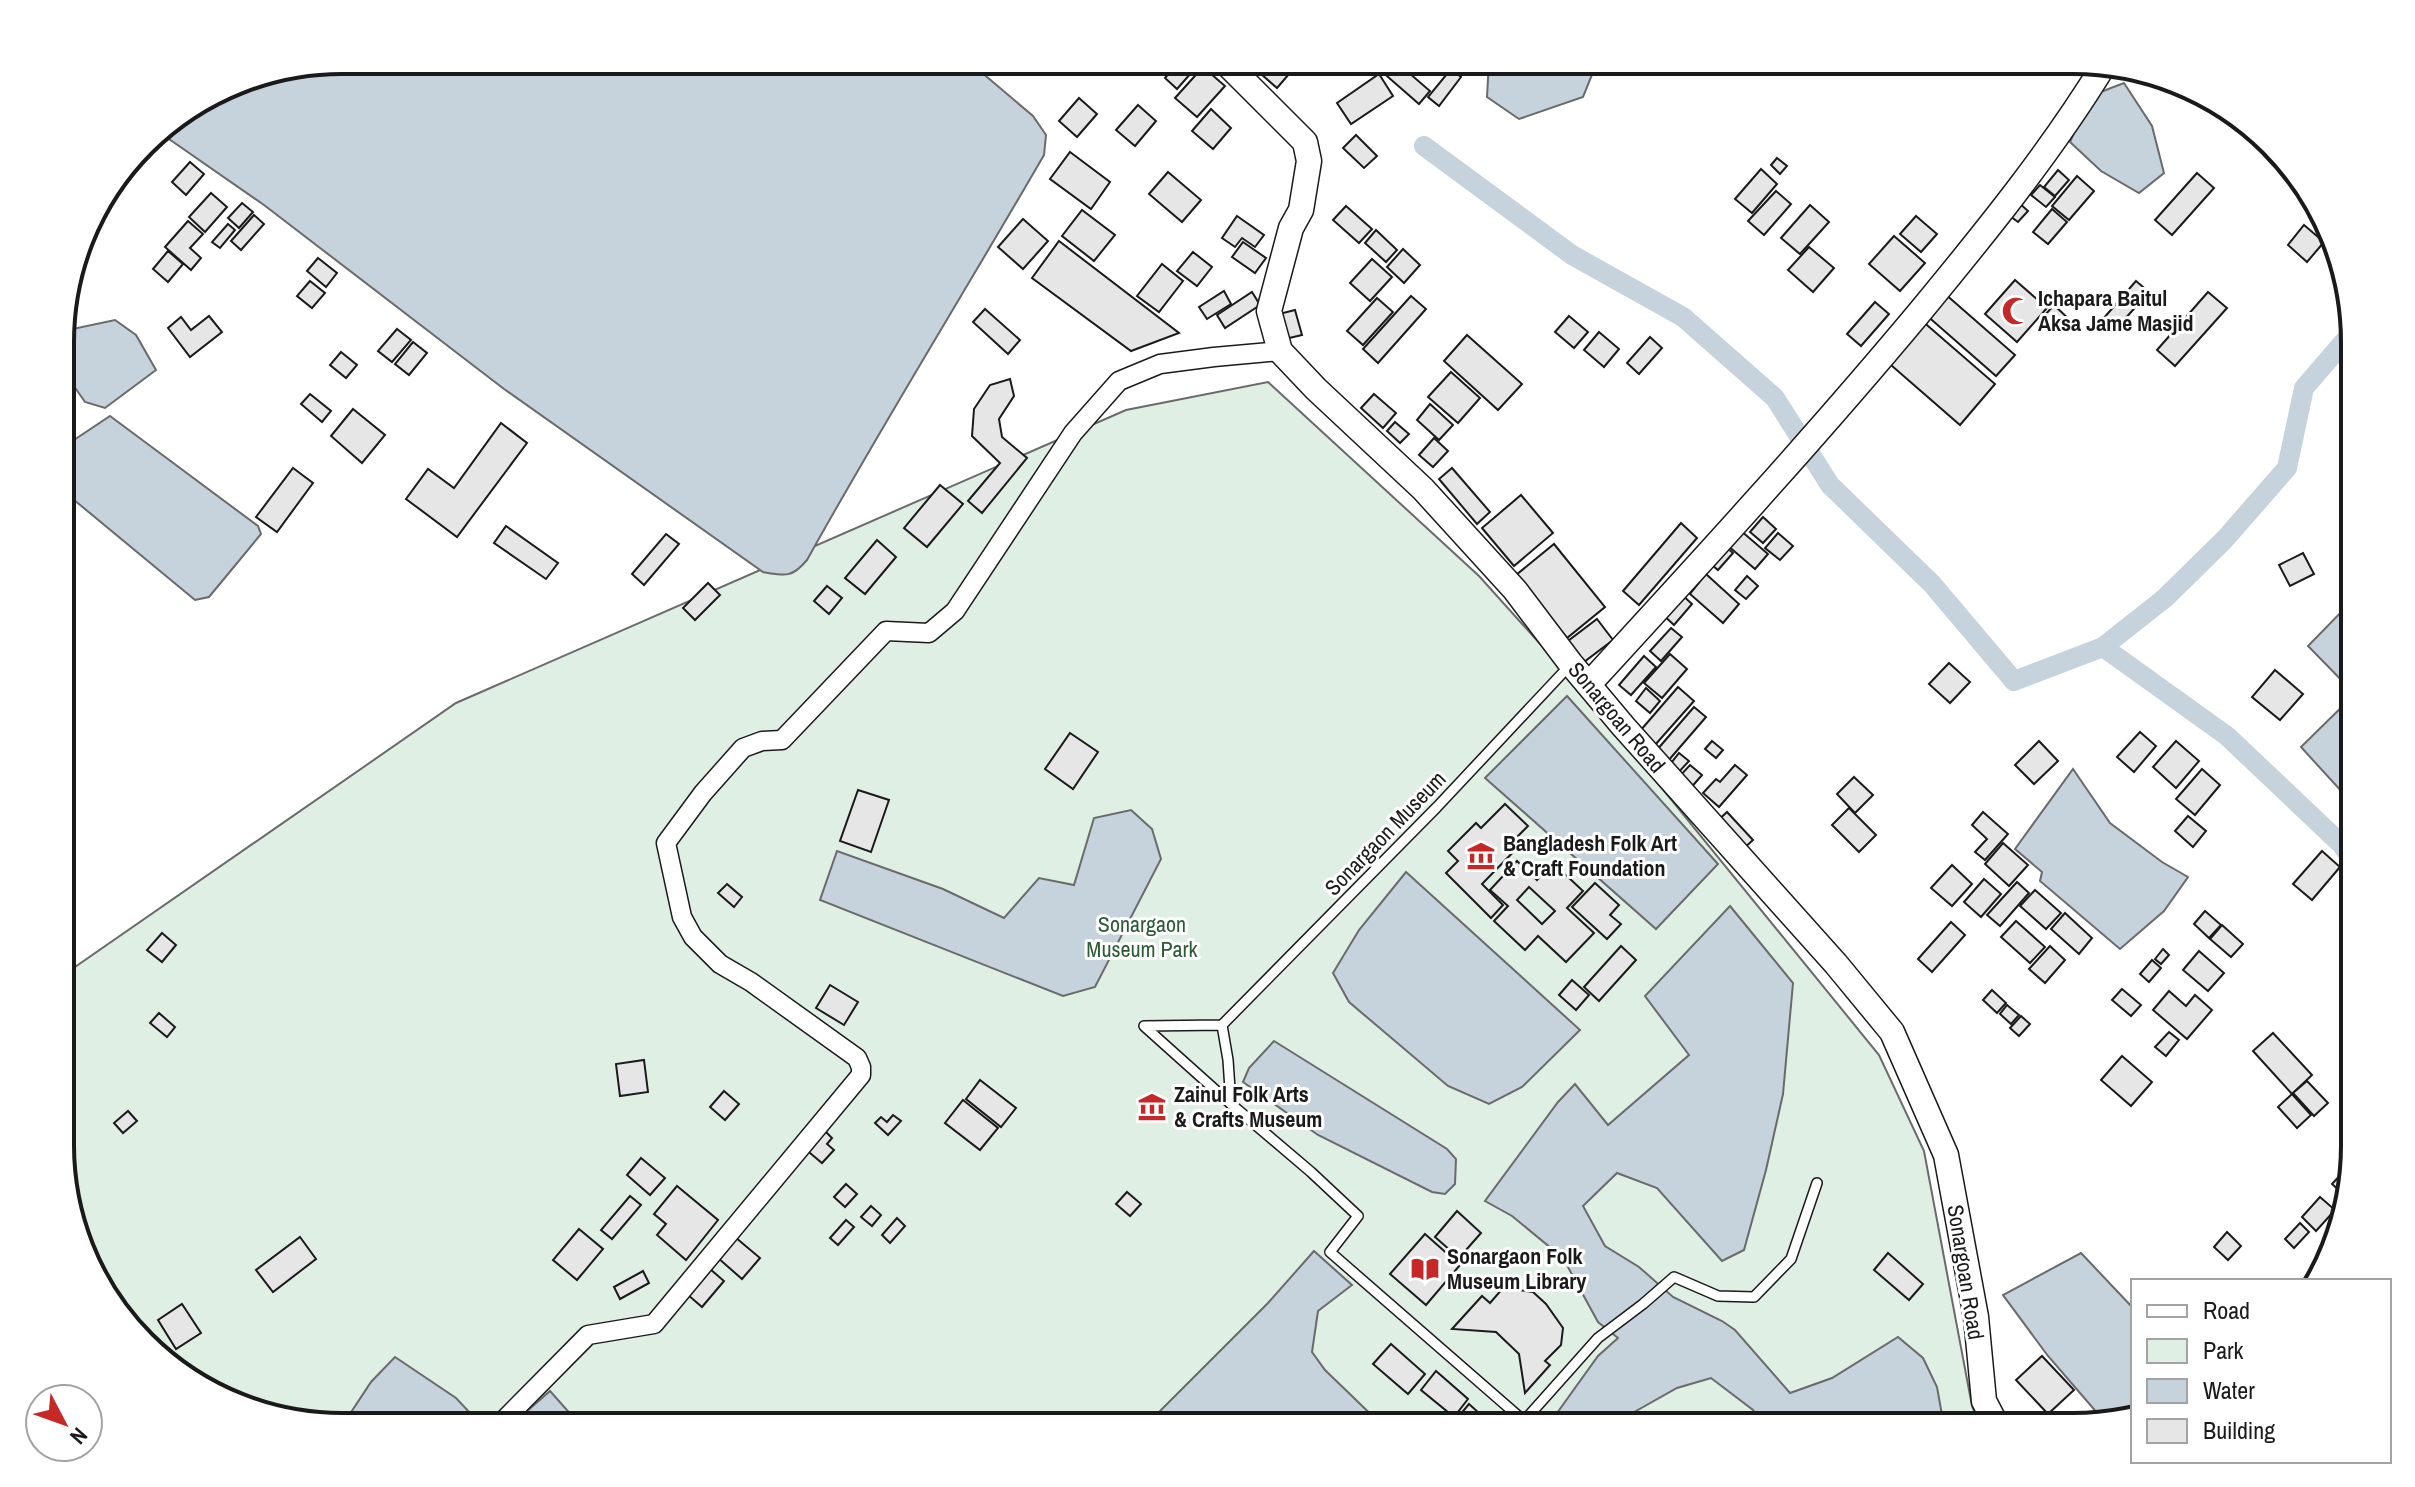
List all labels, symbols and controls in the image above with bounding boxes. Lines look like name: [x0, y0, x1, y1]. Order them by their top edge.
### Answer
place label: Ichapara Baitul Aksa Jame Masjid: [2038, 283, 2193, 338]
mosque icon: Ichapara Baitul Aksa Jame Masjid: [2001, 296, 2031, 326]
street label: Sonargoan Road: [1562, 655, 1672, 779]
street label: Sonargaon Museum: [1318, 764, 1452, 902]
place label: Bangladesh Folk Art & Craft Foundation: [1503, 828, 1677, 883]
museum icon: Bangladesh Folk Art & Craft Foundation: [1466, 841, 1496, 871]
park label: Sonargaon Museum Park: [1086, 909, 1199, 964]
place label: Zainul Folk Arts & Crafts Museum: [1174, 1079, 1322, 1134]
museum icon: Zainul Folk Arts & Crafts Museum: [1137, 1092, 1167, 1122]
street label: Sonargoan Road: [1941, 1202, 1991, 1342]
place label: Sonargaon Folk Museum Library: [1447, 1241, 1586, 1296]
library icon: Sonargaon Folk Museum Library: [1410, 1254, 1440, 1284]
legend: [2131, 1279, 2391, 1463]
text: Road: [2203, 1294, 2250, 1326]
text: Park: [2203, 1334, 2244, 1366]
text: Water: [2203, 1374, 2255, 1406]
north arrow: [24, 1383, 104, 1463]
text: Building: [2203, 1414, 2275, 1446]
text: N: [63, 1421, 95, 1451]

